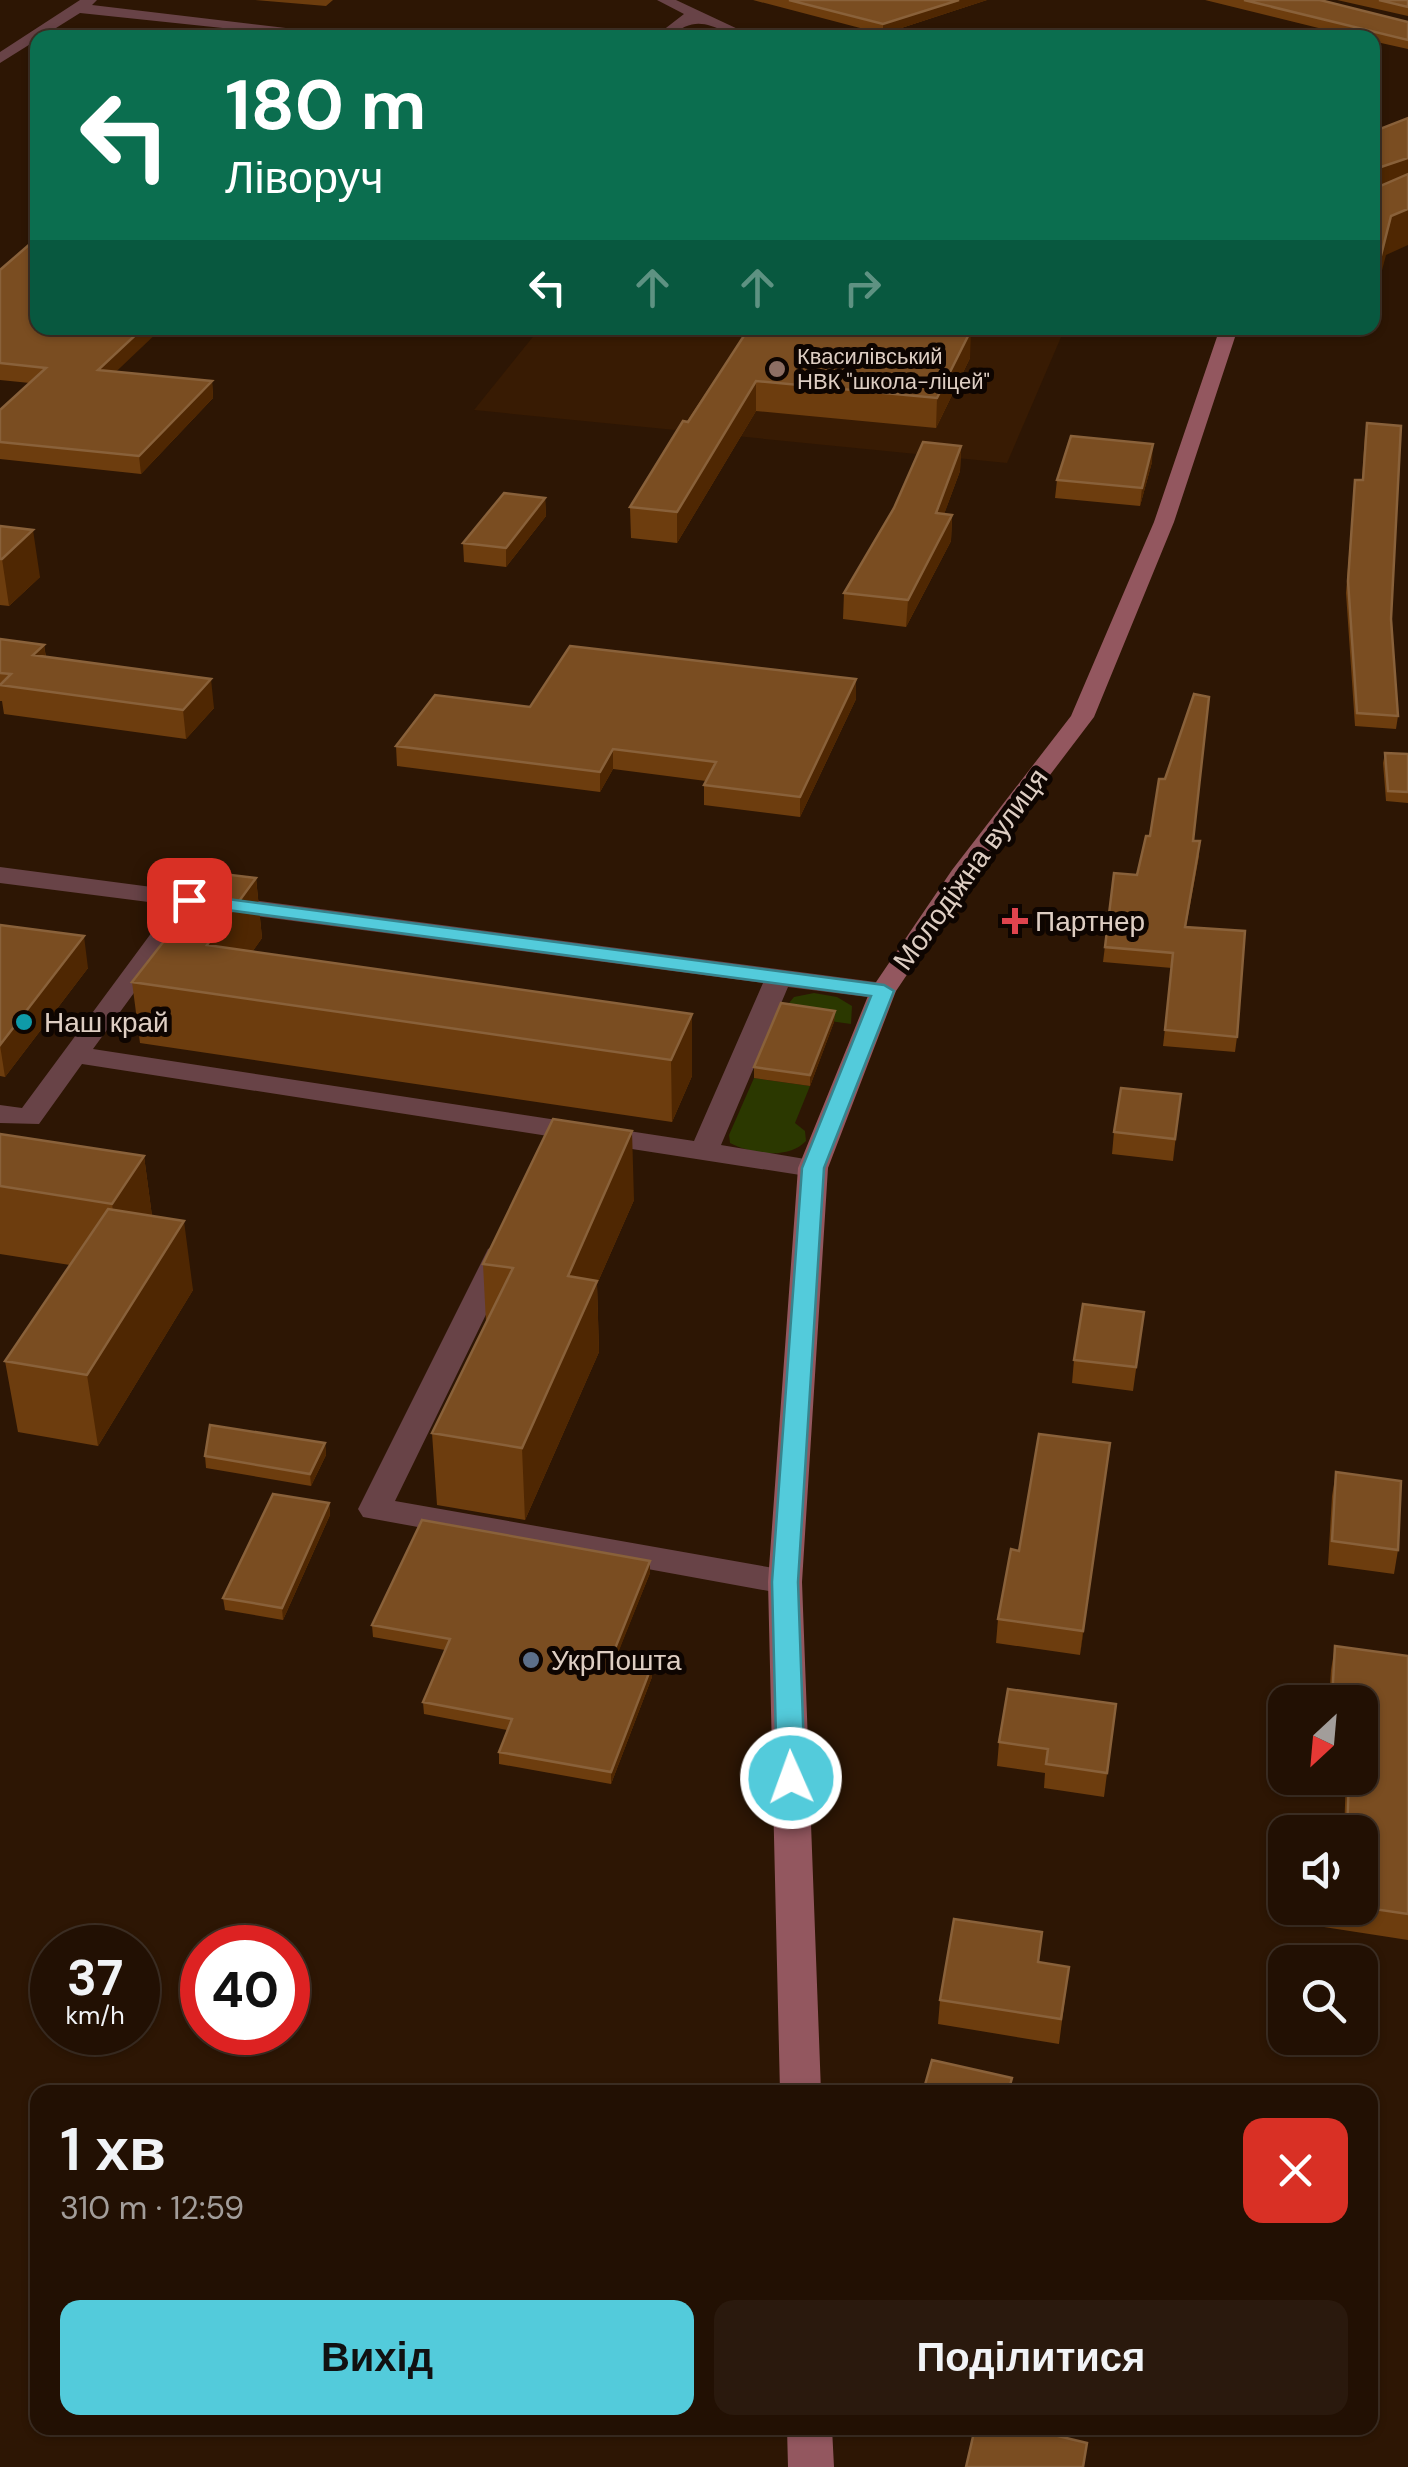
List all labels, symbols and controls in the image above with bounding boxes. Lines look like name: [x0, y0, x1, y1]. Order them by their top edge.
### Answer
text: 180 m: [225, 60, 426, 151]
icon: left: [60, 70, 190, 200]
text: Ліворуч: [225, 148, 383, 207]
icon: left: [520, 260, 575, 315]
icon: ahead: [625, 260, 680, 315]
icon: ahead: [730, 260, 785, 315]
icon: right: [835, 260, 890, 315]
place label: Квасилівський НВК "школа-ліцей": [797, 342, 990, 396]
marker: Квасилівський НВК "школа-ліцей": [766, 358, 788, 380]
street label: Молодіжна вулиця: [885, 761, 1056, 978]
pin: [147, 858, 232, 943]
icon: arrive: [162, 873, 217, 928]
place label: Партнер: [1035, 903, 1145, 940]
marker: Партнер: [1004, 910, 1026, 932]
place label: Наш край: [44, 1004, 169, 1041]
marker: Наш край: [13, 1011, 35, 1033]
place label: УкрПошта: [551, 1642, 682, 1679]
marker: УкрПошта: [520, 1649, 542, 1671]
north arrow: [1268, 1685, 1378, 1795]
map controls: [1268, 1685, 1378, 2055]
position arrow: [739, 1726, 843, 1830]
button: sound: [1268, 1815, 1378, 1925]
speed limit sign: 40: [180, 1925, 310, 2055]
text: 37: [67, 1945, 123, 2011]
button: search: [1268, 1945, 1378, 2055]
text: km/h: [65, 1999, 125, 2032]
text: 1 хв: [60, 2110, 166, 2189]
button: close: [1243, 2118, 1348, 2223]
text: 310 m · 12:59: [60, 2187, 244, 2229]
button: Вихід: [60, 2300, 694, 2415]
button: Поділитися: [714, 2300, 1348, 2415]

